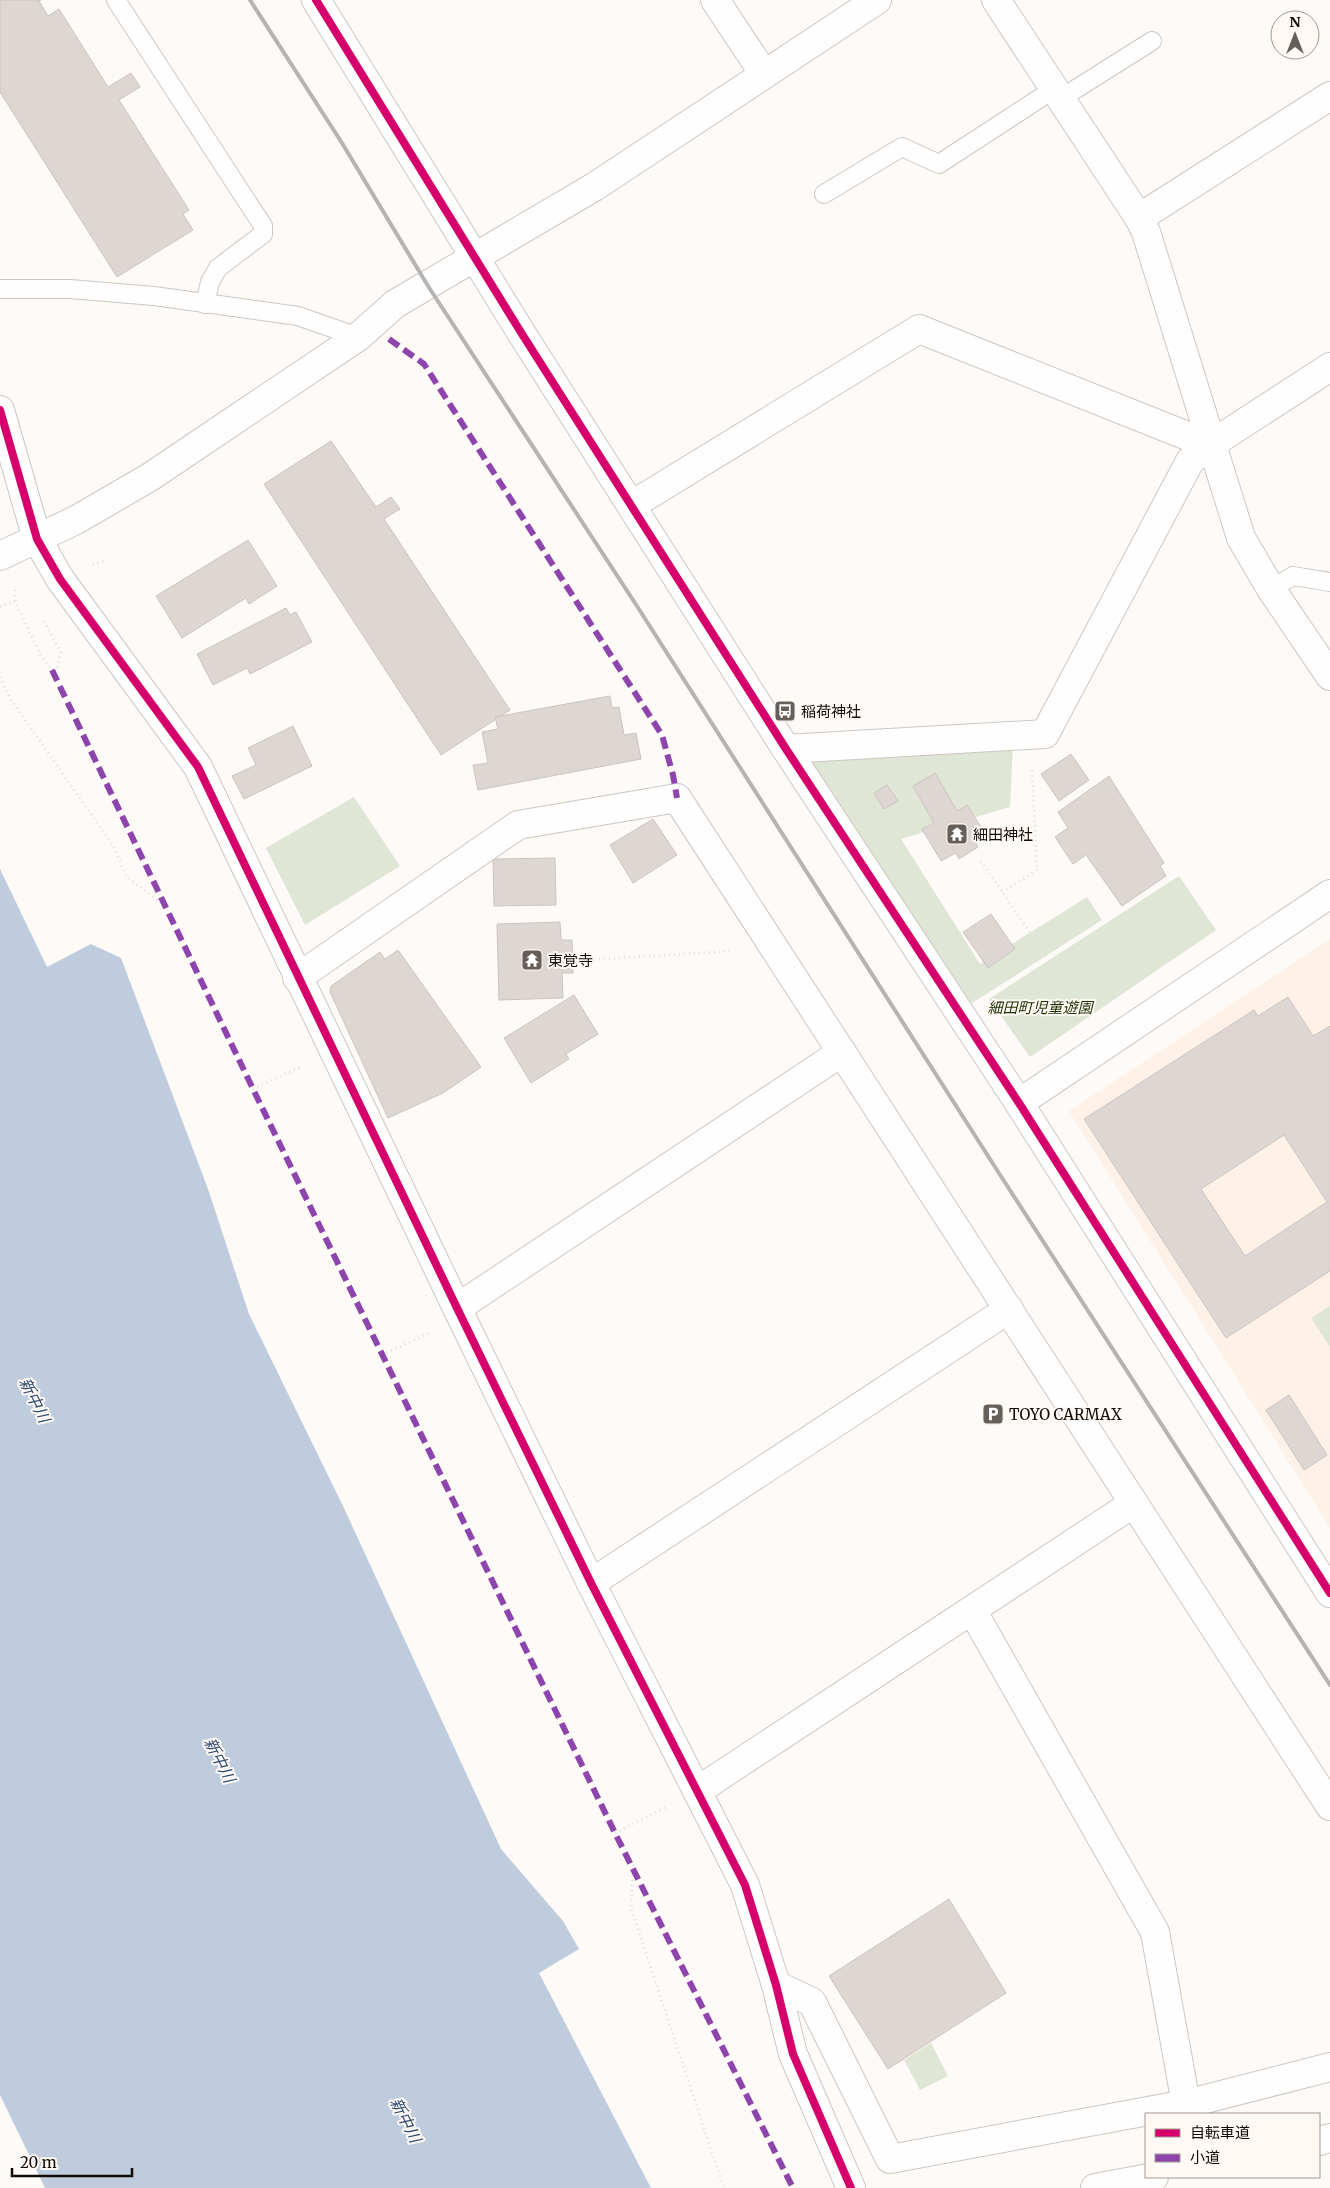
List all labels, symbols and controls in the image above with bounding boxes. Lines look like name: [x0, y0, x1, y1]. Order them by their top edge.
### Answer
north arrow: [1270, 10, 1320, 60]
text: N: [1289, 13, 1301, 31]
bus stop icon: 稲荷神社: [773, 699, 797, 723]
place label: 稲荷神社: [801, 702, 861, 721]
temple icon: 細田神社: [945, 822, 969, 846]
place label: 細田神社: [973, 825, 1033, 844]
temple icon: 東覚寺: [520, 948, 544, 972]
place label: 東覚寺: [548, 951, 593, 970]
park label: 細田町児童遊園: [987, 998, 1094, 1017]
water label: 新中川: [15, 1374, 56, 1428]
parking icon: TOYO CARMAX: [981, 1402, 1005, 1426]
place label: TOYO CARMAX: [1009, 1405, 1122, 1424]
water label: 新中川: [200, 1734, 241, 1788]
water label: 新中川: [386, 2094, 427, 2148]
legend: [1145, 2113, 1320, 2178]
text: 自転車道: [1190, 2123, 1250, 2142]
scale bar: [12, 2146, 132, 2178]
text: 小道: [1190, 2148, 1220, 2167]
text: 20 m: [20, 2153, 57, 2172]

